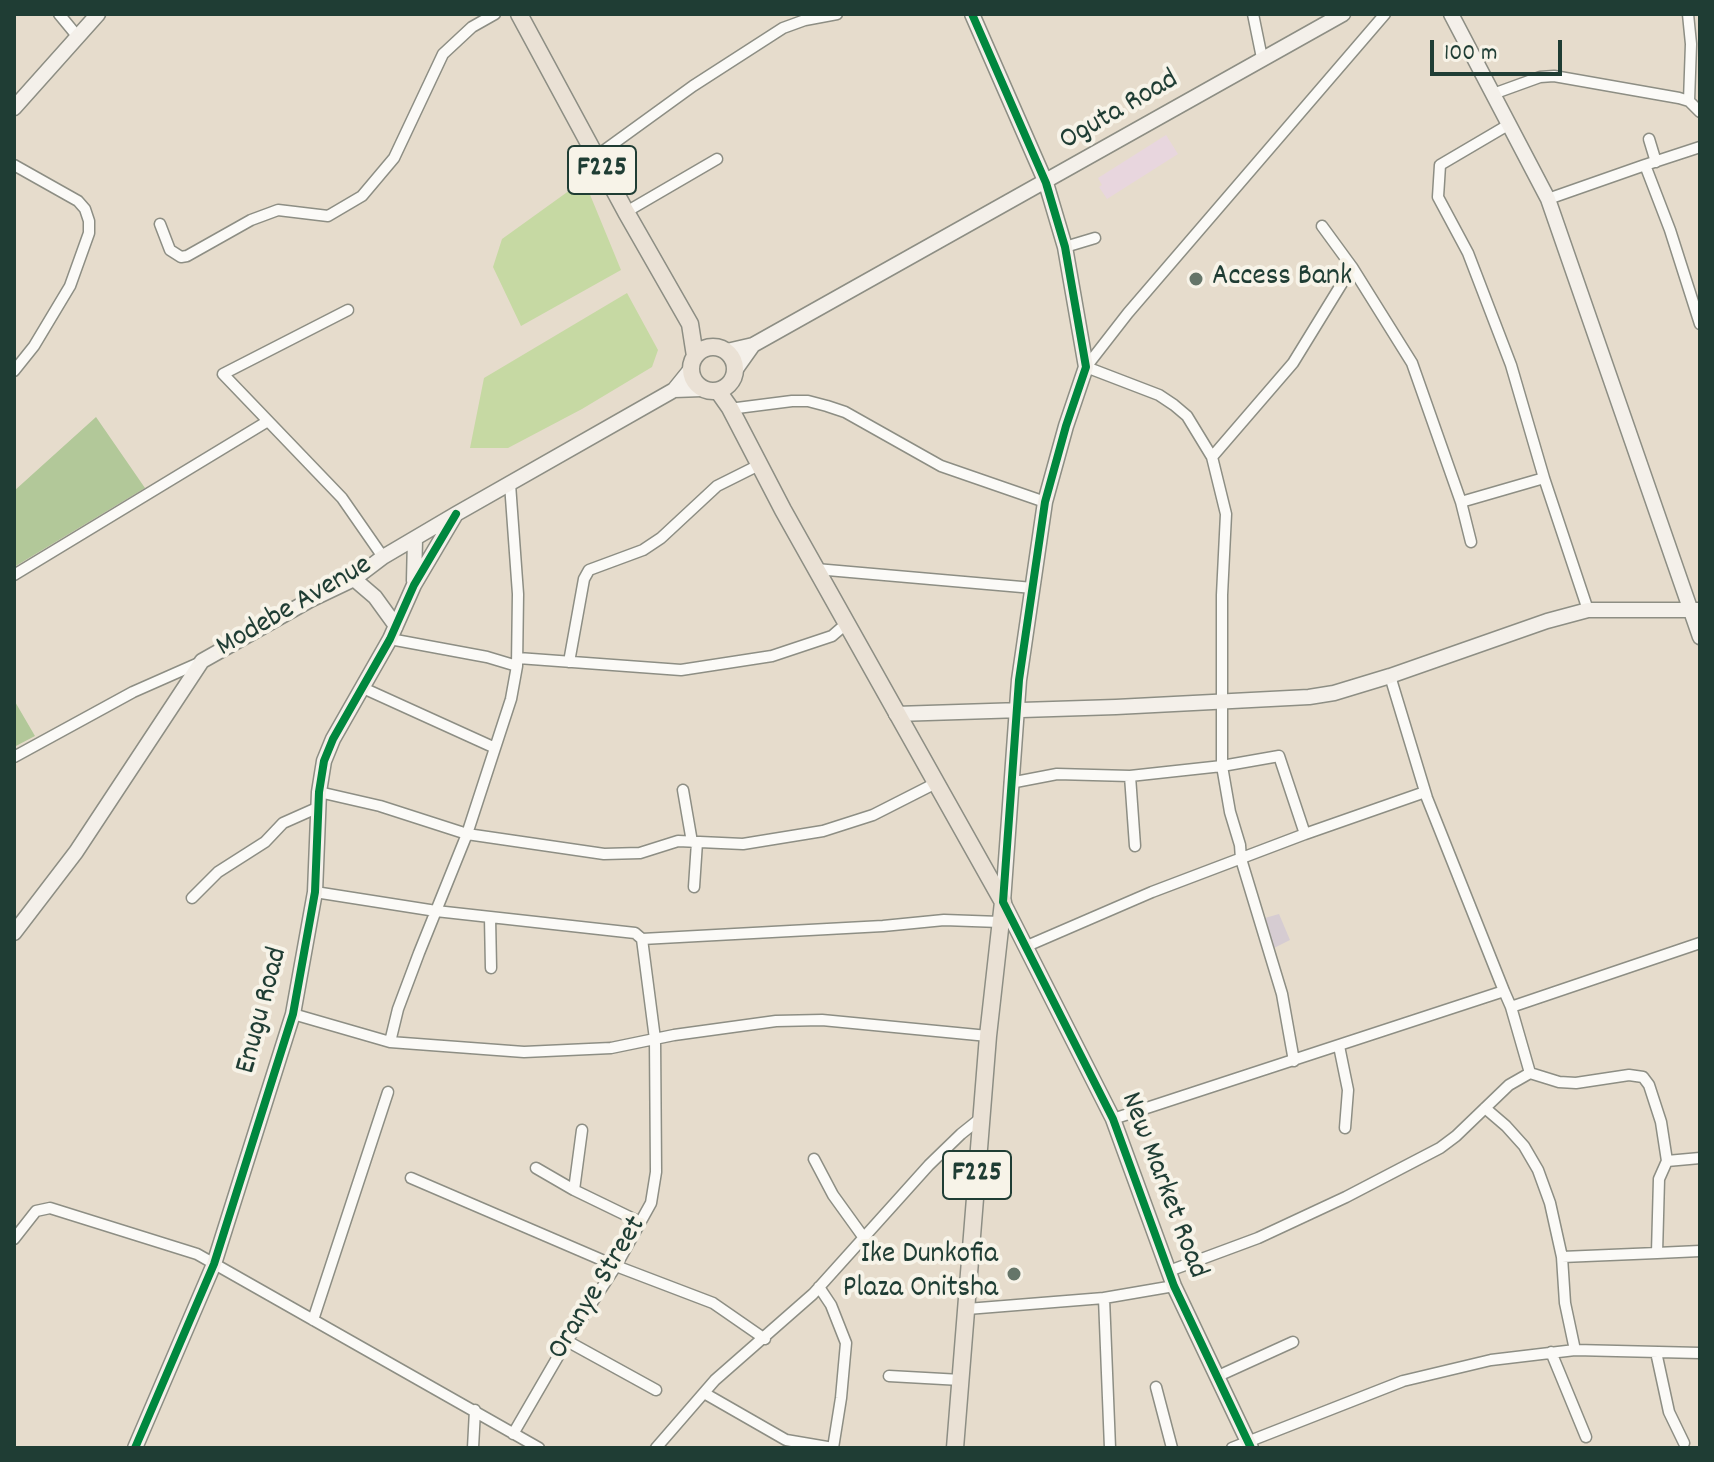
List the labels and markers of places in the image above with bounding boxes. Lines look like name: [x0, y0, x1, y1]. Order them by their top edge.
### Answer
place label: Access Bank: [1212, 261, 1352, 297]
marker: Access Bank: [1187, 270, 1205, 288]
place label: Ike Dunkofia Plaza Onitsha: [843, 1239, 998, 1310]
marker: Ike Dunkofia Plaza Onitsha: [1005, 1265, 1023, 1283]

